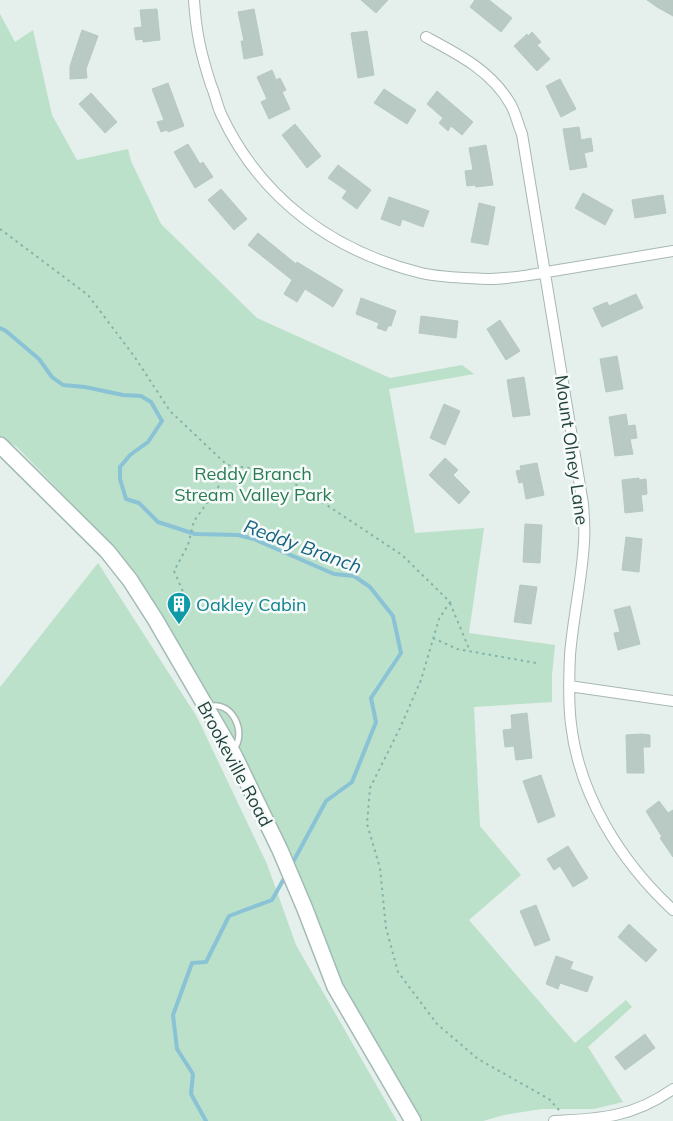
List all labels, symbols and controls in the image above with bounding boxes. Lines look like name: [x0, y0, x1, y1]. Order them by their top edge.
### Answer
street label: Mount Olney Lane: [550, 374, 594, 526]
park label: Reddy Branch Stream Valley Park: [174, 462, 333, 506]
water label: Reddy Branch: [241, 514, 365, 578]
building icon: Oakley Cabin: [166, 591, 192, 625]
place label: Oakley Cabin: [196, 593, 307, 616]
street label: Brookeville Road: [192, 697, 278, 831]

